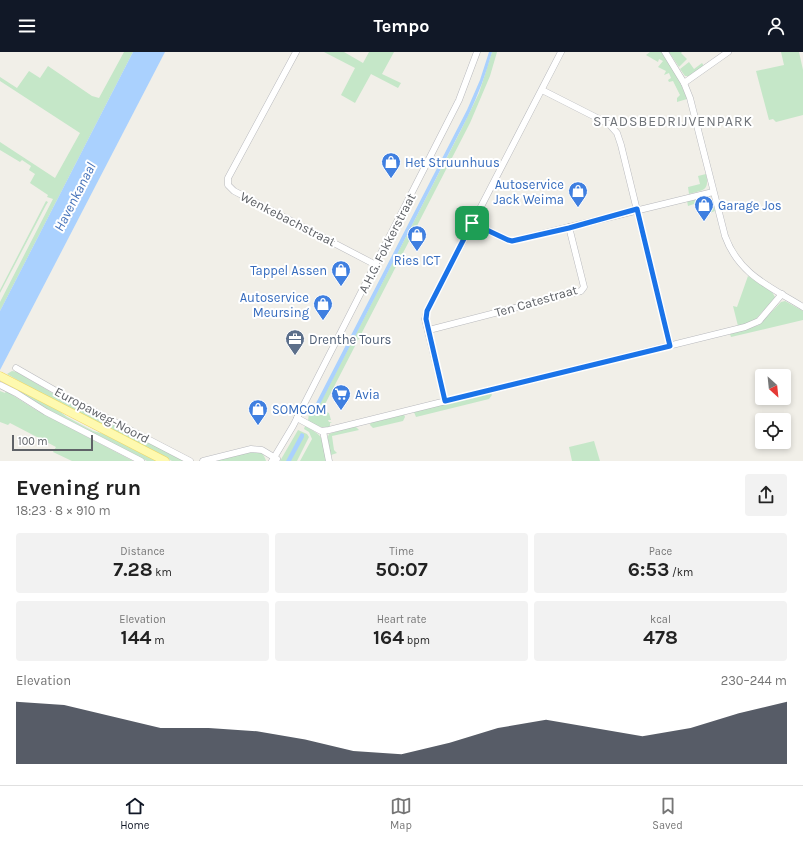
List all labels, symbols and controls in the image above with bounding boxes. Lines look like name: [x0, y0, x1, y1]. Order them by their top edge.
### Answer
icon: menu: [16, 15, 38, 37]
text: Tempo: [374, 15, 429, 37]
icon: person: [765, 15, 787, 37]
district label: STADSBEDRIJVENPARK: [593, 113, 753, 130]
shop icon: Het Struunhuus: [380, 151, 402, 179]
place label: Het Struunhuus: [405, 155, 500, 170]
water label: Havenkanaal: [50, 159, 100, 234]
place label: Autoservice Jack Weima: [493, 177, 564, 207]
shop icon: Autoservice Jack Weima: [567, 180, 589, 208]
street label: Wenkebachstraat: [238, 189, 338, 250]
street label: A.H.G. Fokkerstraat: [355, 191, 419, 295]
shop icon: Garage Jos: [693, 194, 715, 222]
place label: Garage Jos: [718, 198, 782, 213]
pin: [455, 206, 489, 240]
icon: arrive: [461, 212, 483, 234]
shop icon: Ries ICT: [406, 224, 428, 252]
place label: Ries ICT: [394, 253, 441, 268]
shop icon: Tappel Assen: [330, 259, 352, 287]
place label: Tappel Assen: [250, 263, 327, 278]
street label: Ten Catestraat: [493, 282, 579, 320]
place label: Autoservice Meursing: [240, 290, 310, 320]
shop icon: Autoservice Meursing: [312, 293, 334, 321]
office icon: Drenthe Tours: [284, 328, 306, 356]
place label: Drenthe Tours: [309, 332, 391, 347]
north arrow: [755, 369, 791, 405]
map controls: [755, 369, 791, 449]
supermarket icon: Avia: [330, 383, 352, 411]
street label: Europaweg-Noord: [52, 384, 152, 446]
place label: Avia: [355, 387, 380, 402]
shop icon: SOMCOM: [247, 398, 269, 426]
place label: SOMCOM: [272, 402, 327, 417]
button: locate: [755, 413, 791, 449]
scale bar: [12, 433, 93, 452]
text: 100 m: [18, 435, 48, 448]
button: share: [745, 474, 787, 516]
text: Evening run: [16, 475, 141, 501]
text: 18:23 · 8 × 910 m: [16, 503, 111, 518]
text: Distance: [120, 545, 165, 558]
text: Time: [389, 545, 414, 558]
text: Pace: [649, 545, 672, 558]
text: 7.28: [113, 558, 153, 581]
text: 50:07: [375, 558, 428, 581]
text: 6:53: [628, 558, 669, 581]
text: km: [153, 566, 172, 579]
text: /km: [669, 566, 693, 579]
text: Elevation: [119, 613, 166, 626]
text: Heart rate: [377, 613, 426, 626]
text: kcal: [650, 613, 671, 626]
text: 144: [121, 626, 152, 649]
text: 164: [373, 626, 404, 649]
text: 478: [643, 626, 678, 649]
text: m: [152, 634, 164, 647]
text: bpm: [404, 634, 430, 647]
text: Elevation: [16, 673, 71, 688]
text: 230–244 m: [721, 673, 787, 688]
tab: Home: [120, 795, 150, 832]
tab: Map: [390, 795, 412, 832]
tab: Saved: [652, 795, 683, 832]

